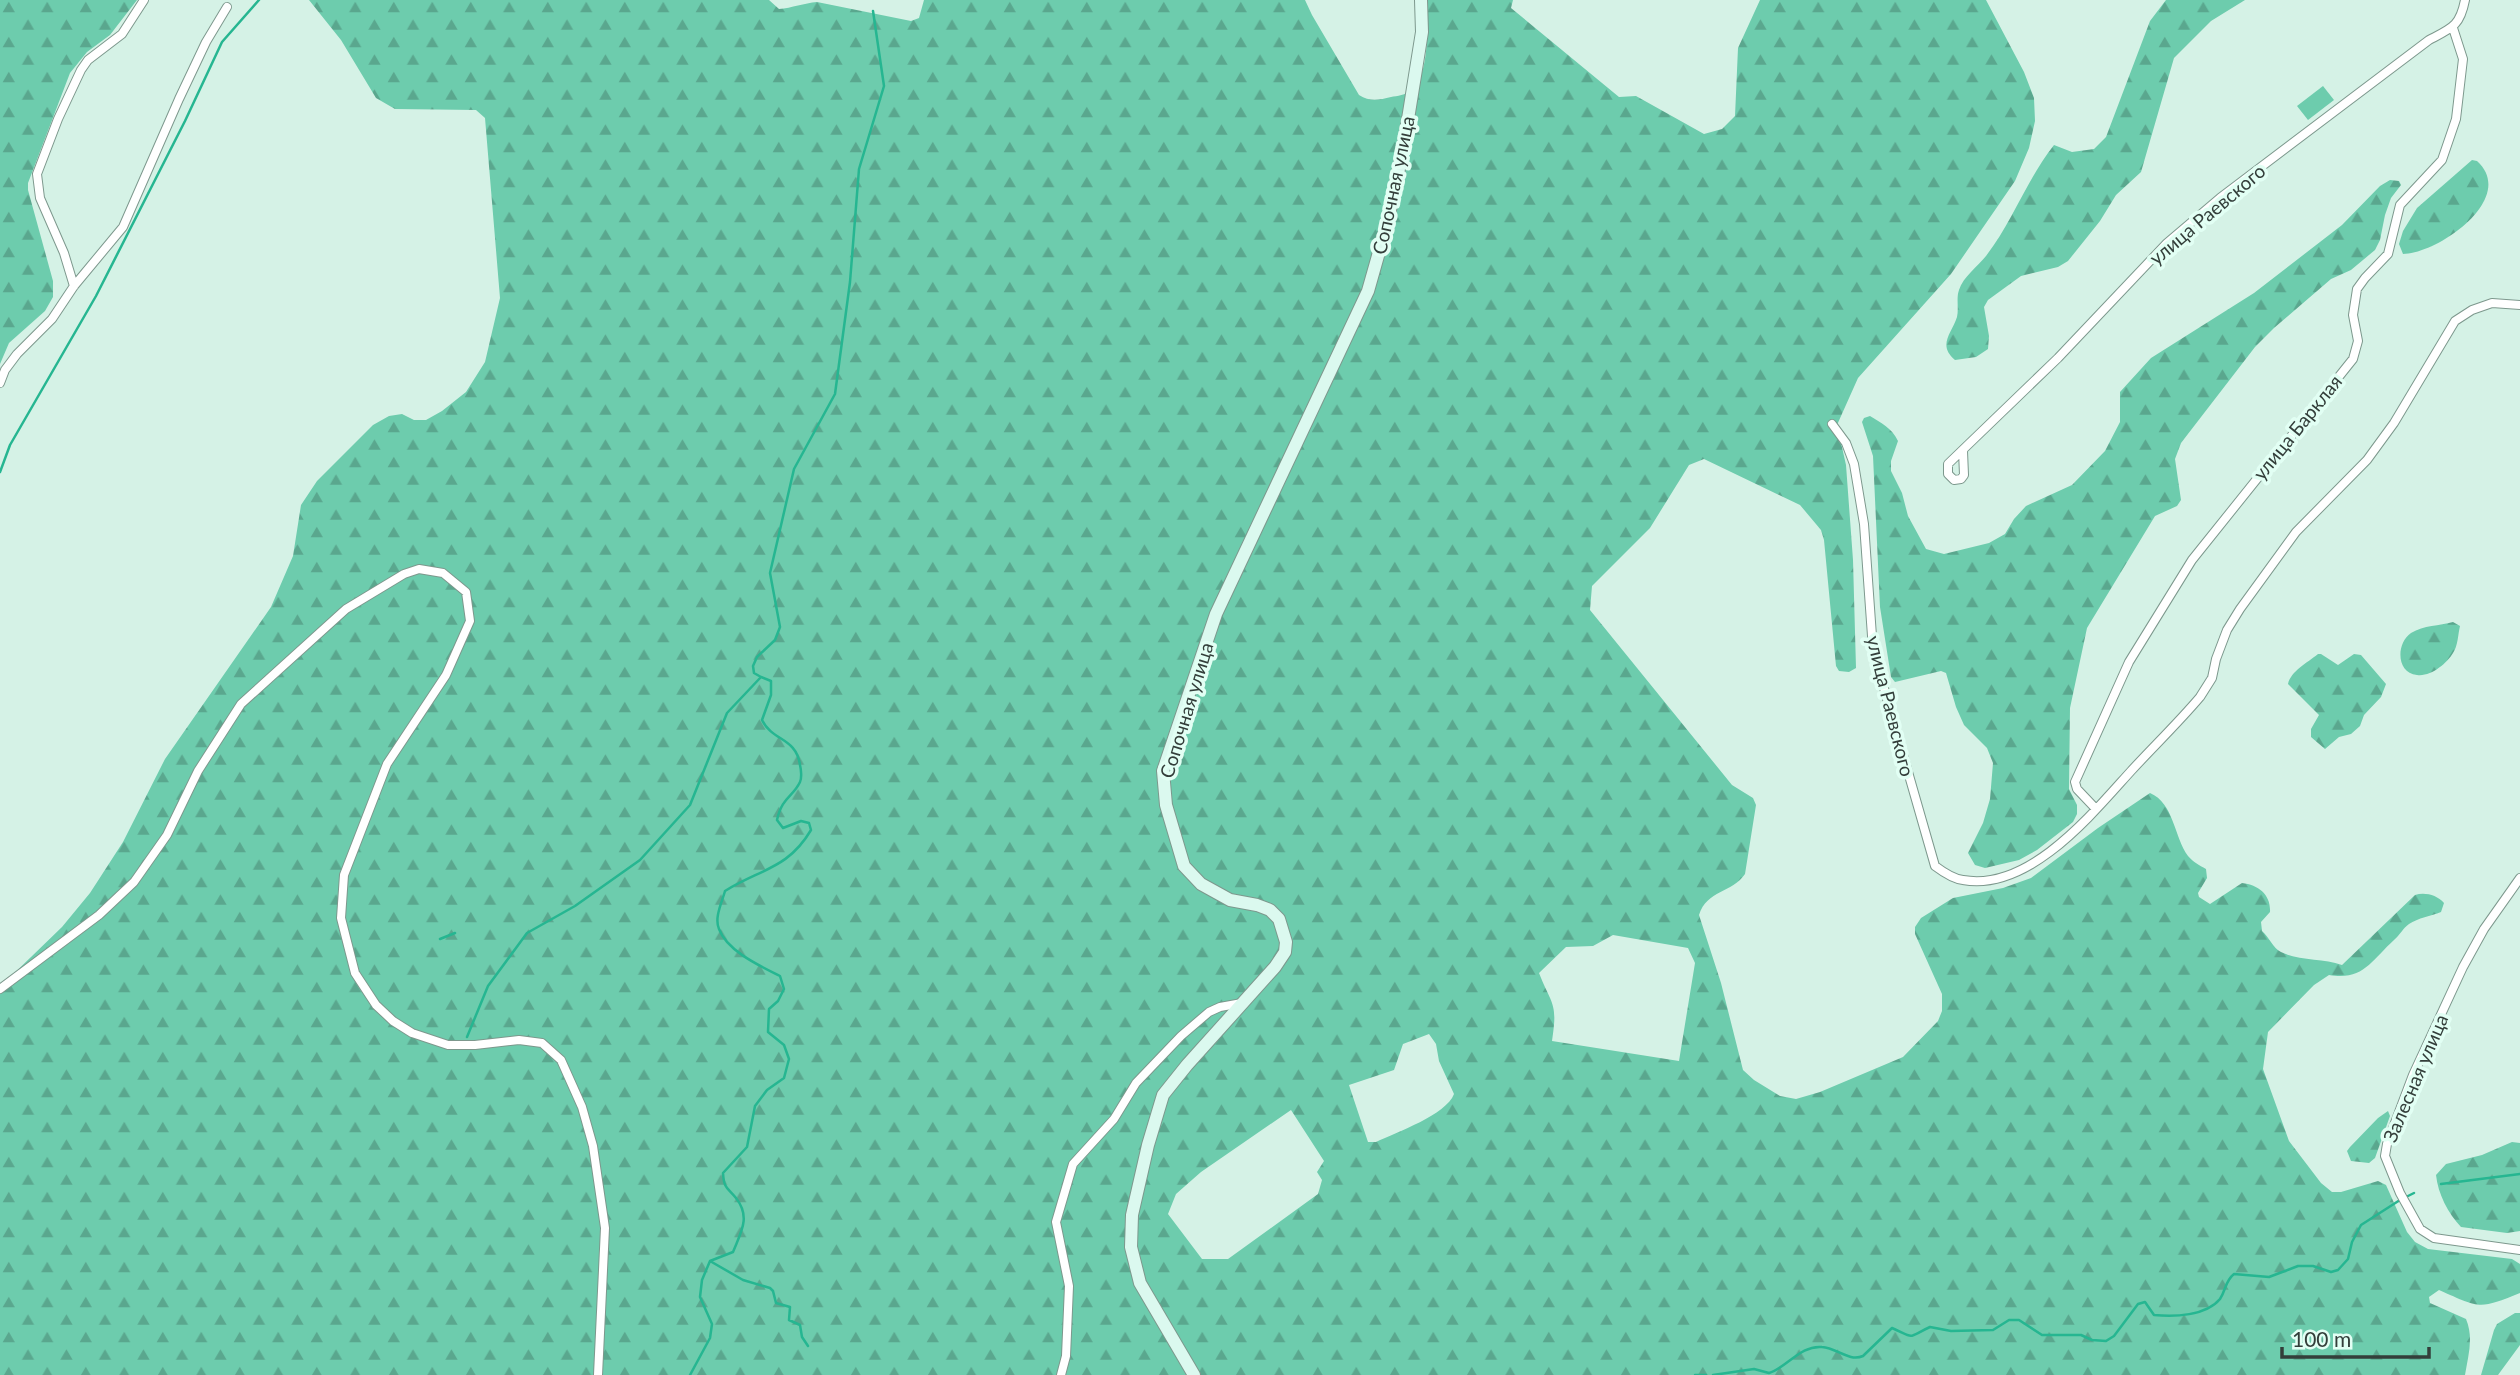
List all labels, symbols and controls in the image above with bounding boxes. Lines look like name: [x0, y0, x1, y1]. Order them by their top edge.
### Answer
street label: Сопочная улица: [1367, 114, 1419, 256]
street label: улица Раевского: [2144, 159, 2270, 269]
street label: улица Барклая: [2248, 370, 2346, 484]
street label: улица Раевского: [1862, 633, 1920, 779]
street label: Сопочная улица: [1154, 639, 1218, 781]
street label: Залесная улица: [2378, 1011, 2452, 1145]
scale bar: [2282, 1316, 2429, 1360]
text: 100 m: [2292, 1326, 2351, 1351]

